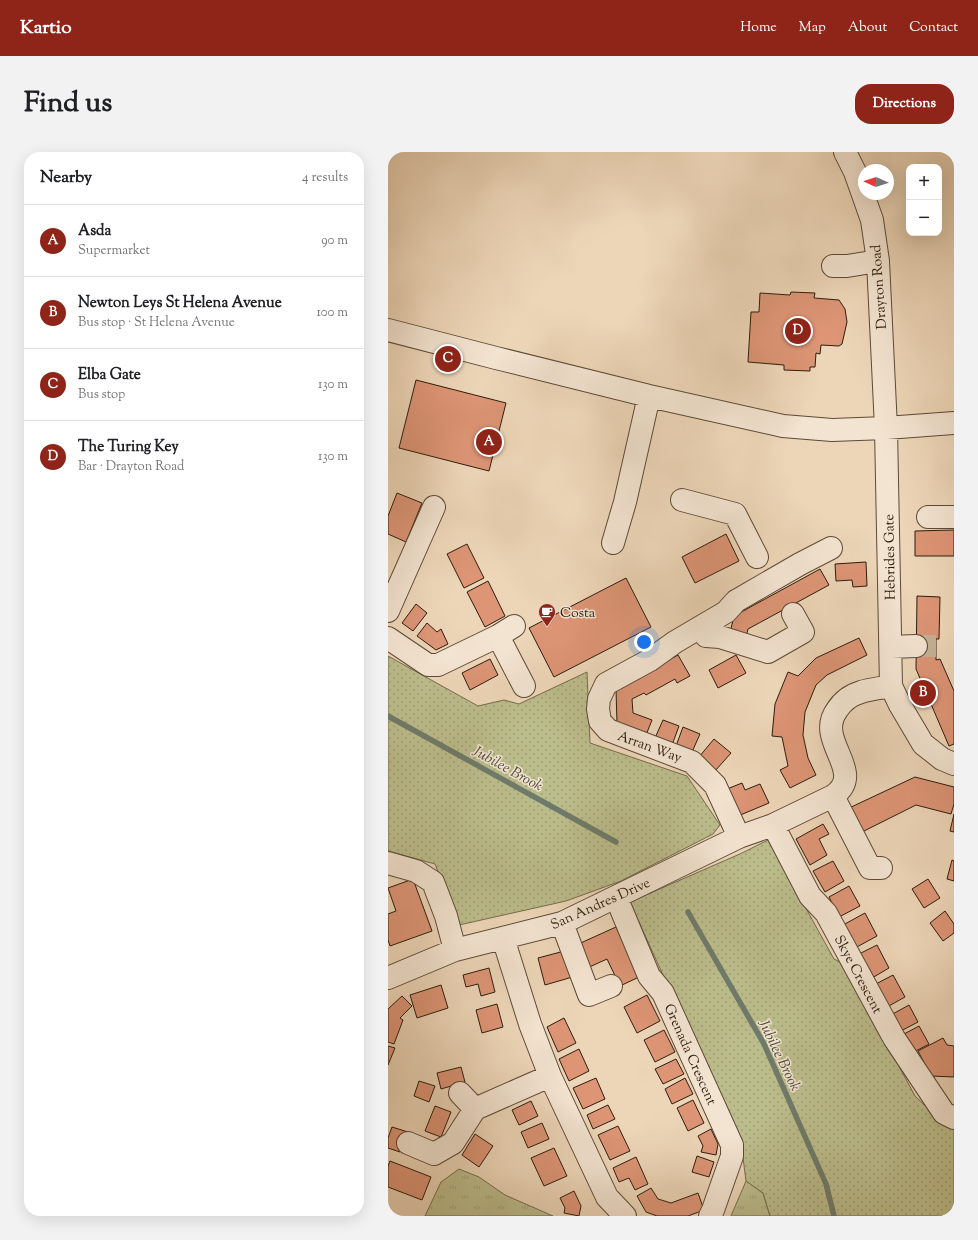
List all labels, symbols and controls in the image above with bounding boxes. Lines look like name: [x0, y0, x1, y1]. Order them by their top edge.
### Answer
text: Kartio: [20, 15, 72, 42]
text: Home: [740, 18, 777, 38]
text: Map: [799, 18, 826, 38]
text: About: [848, 18, 887, 38]
text: Contact: [909, 18, 958, 38]
text: Find us: [24, 84, 112, 124]
button: Directions: [855, 84, 954, 124]
north arrow: [858, 164, 894, 200]
map controls: [906, 164, 942, 236]
button: +: [906, 164, 942, 200]
text: Nearby: [40, 166, 92, 190]
text: 4 results: [302, 169, 348, 187]
button: −: [906, 200, 942, 236]
text: Asda: [78, 221, 111, 242]
text: A: [48, 232, 58, 250]
text: 90 m: [321, 232, 348, 250]
text: Supermarket: [78, 242, 150, 260]
street label: Drayton Road: [867, 244, 893, 330]
text: Newton Leys St Helena Avenue: [78, 293, 282, 314]
text: B: [49, 304, 57, 322]
text: 100 m: [316, 304, 348, 322]
text: Bus stop · St Helena Avenue: [78, 314, 235, 332]
pin: D: [785, 316, 811, 346]
pin: C: [435, 344, 461, 374]
text: Elba Gate: [78, 365, 141, 386]
text: C: [48, 376, 58, 394]
text: 130 m: [318, 376, 348, 394]
text: Bus stop: [78, 386, 125, 404]
pin: A: [476, 427, 502, 457]
text: The Turing Key: [78, 437, 179, 458]
text: D: [48, 448, 58, 466]
text: 130 m: [318, 448, 348, 466]
text: Bar · Drayton Road: [78, 458, 184, 476]
street label: Hebrides Gate: [880, 514, 902, 600]
cafe icon: Costa: [537, 602, 557, 627]
place label: Costa: [560, 604, 596, 624]
your location: [634, 632, 654, 652]
pin: B: [910, 678, 936, 708]
street label: Arran Way: [614, 727, 684, 769]
water label: Jubilee Brook: [468, 741, 546, 797]
street label: San Andres Drive: [548, 874, 654, 936]
street label: Skye Crescent: [828, 932, 886, 1018]
street label: Grenada Crescent: [658, 1001, 721, 1109]
water label: Jubilee Brook: [752, 1015, 805, 1095]

